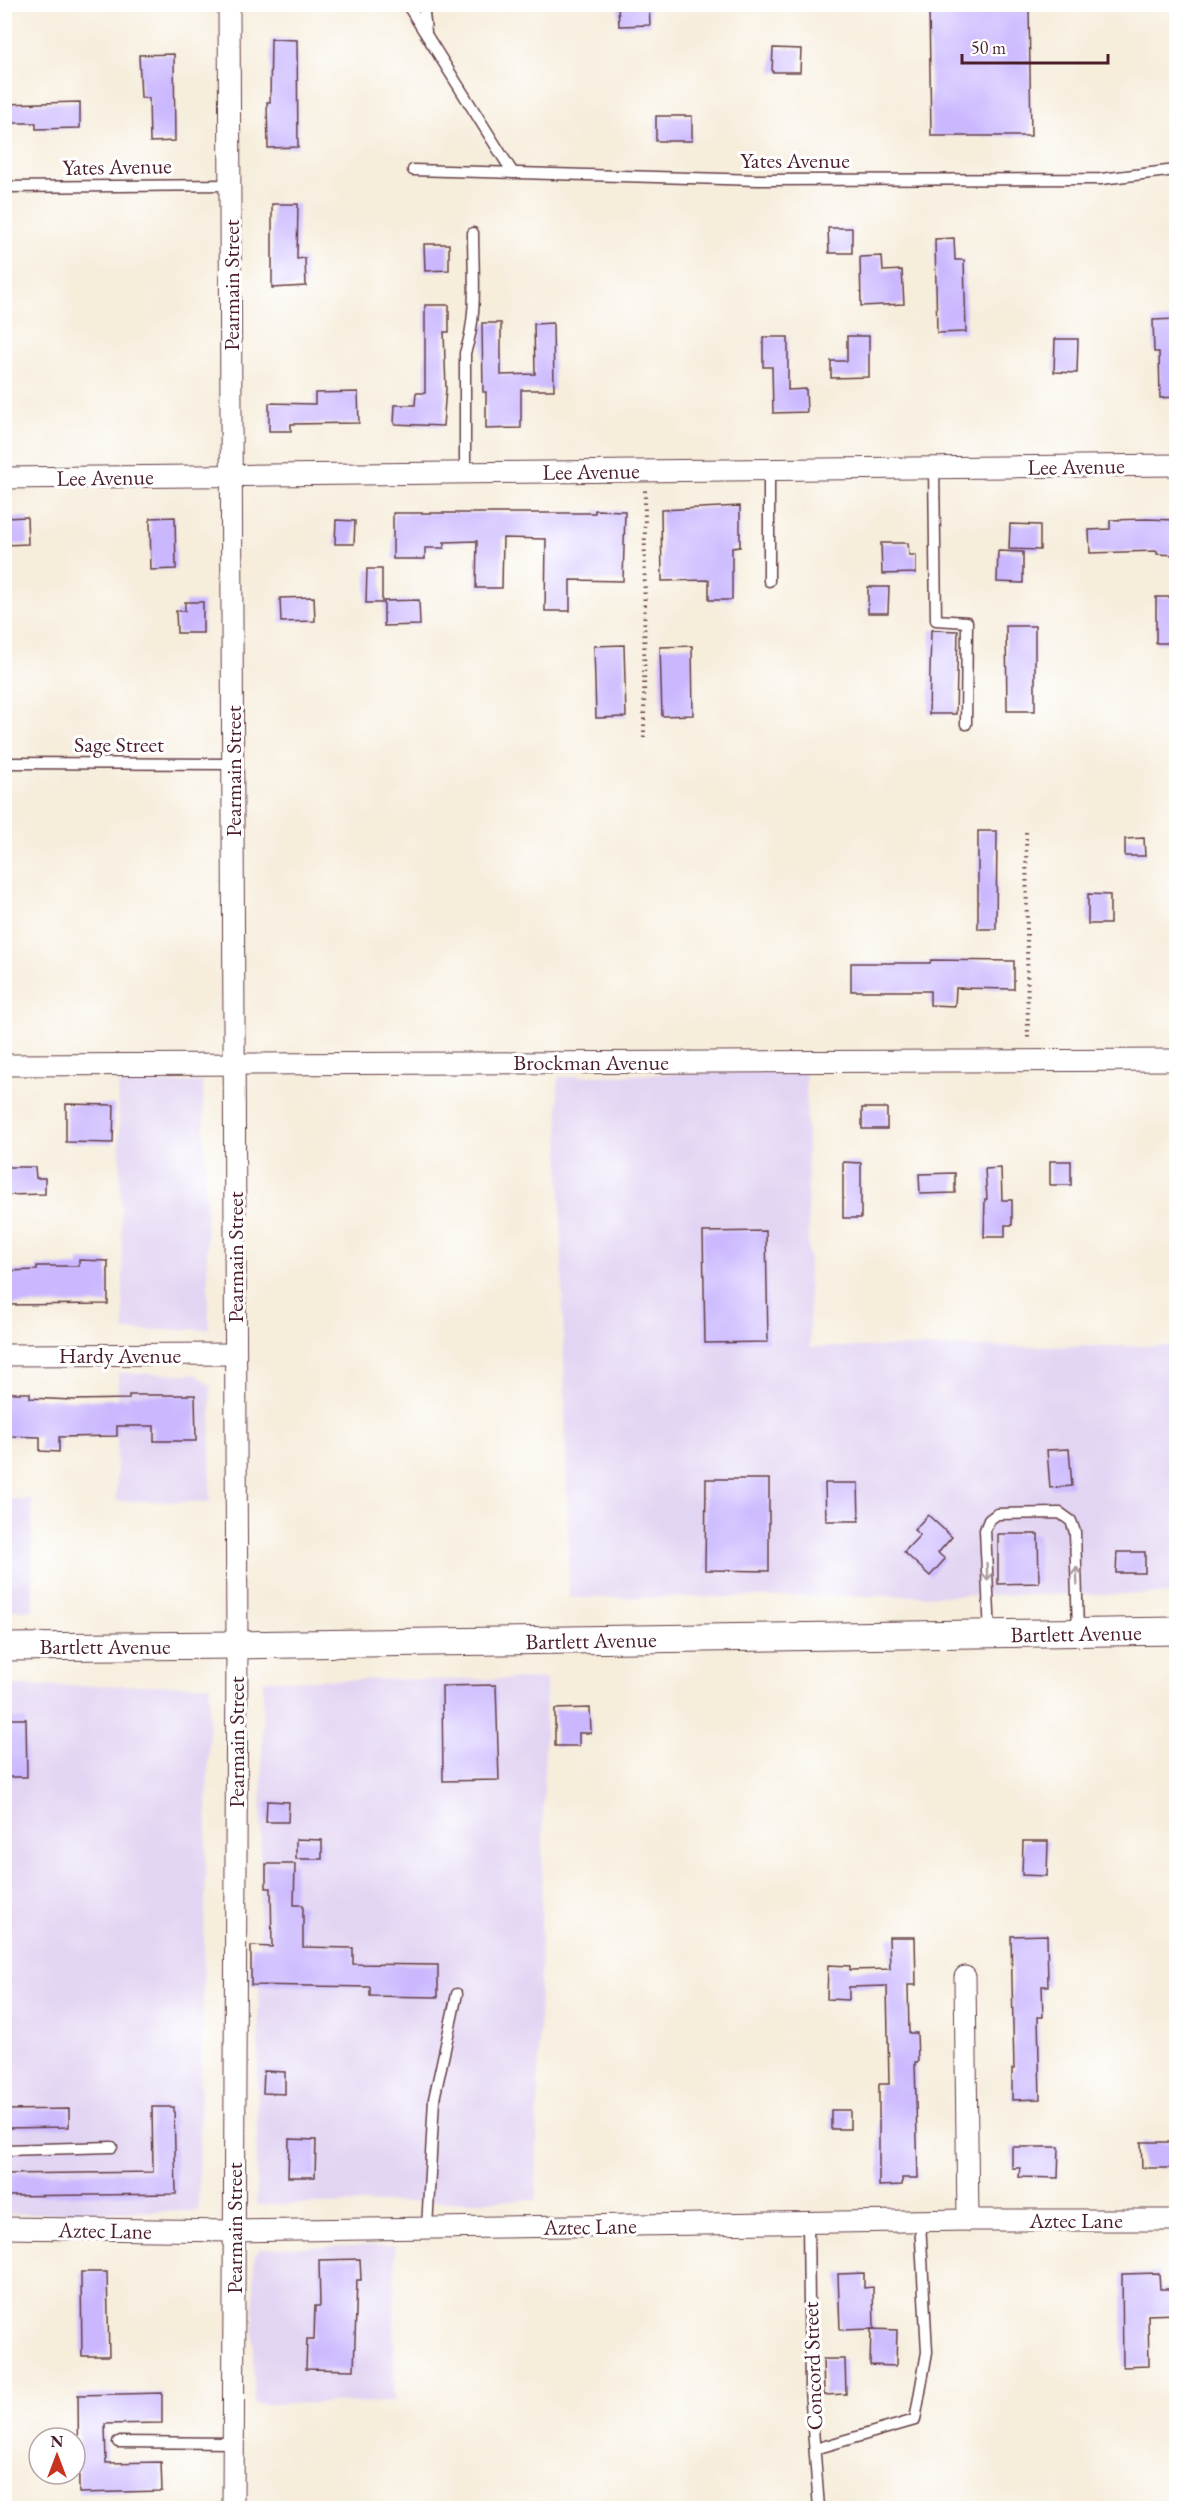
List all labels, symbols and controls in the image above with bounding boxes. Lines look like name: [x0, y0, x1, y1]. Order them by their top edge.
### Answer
scale bar: [962, 27, 1108, 65]
text: 50 m: [971, 36, 1006, 59]
street label: Yates Avenue: [740, 146, 850, 175]
street label: Yates Avenue: [62, 151, 172, 182]
street label: Pearmain Street: [217, 219, 246, 351]
street label: Lee Avenue: [1027, 451, 1125, 482]
street label: Lee Avenue: [542, 456, 640, 487]
street label: Lee Avenue: [56, 462, 154, 493]
street label: Pearmain Street: [219, 705, 248, 837]
street label: Sage Street: [74, 730, 164, 759]
street label: Brockman Avenue: [513, 1048, 669, 1077]
street label: Pearmain Street: [221, 1191, 250, 1323]
street label: Hardy Avenue: [59, 1341, 182, 1370]
one-way arrow: [982, 1562, 993, 1582]
one-way arrow: [1071, 1566, 1082, 1586]
street label: Bartlett Avenue: [1010, 1618, 1142, 1649]
street label: Bartlett Avenue: [525, 1625, 657, 1656]
street label: Bartlett Avenue: [39, 1632, 171, 1661]
street label: Pearmain Street: [222, 1676, 251, 1808]
street label: Pearmain Street: [220, 2162, 249, 2294]
street label: Aztec Lane: [1028, 2206, 1123, 2235]
street label: Aztec Lane: [542, 2211, 637, 2242]
street label: Aztec Lane: [57, 2215, 152, 2246]
street label: Concord Street: [796, 2301, 829, 2431]
north arrow: [27, 2426, 87, 2486]
text: N: [51, 2431, 64, 2452]

